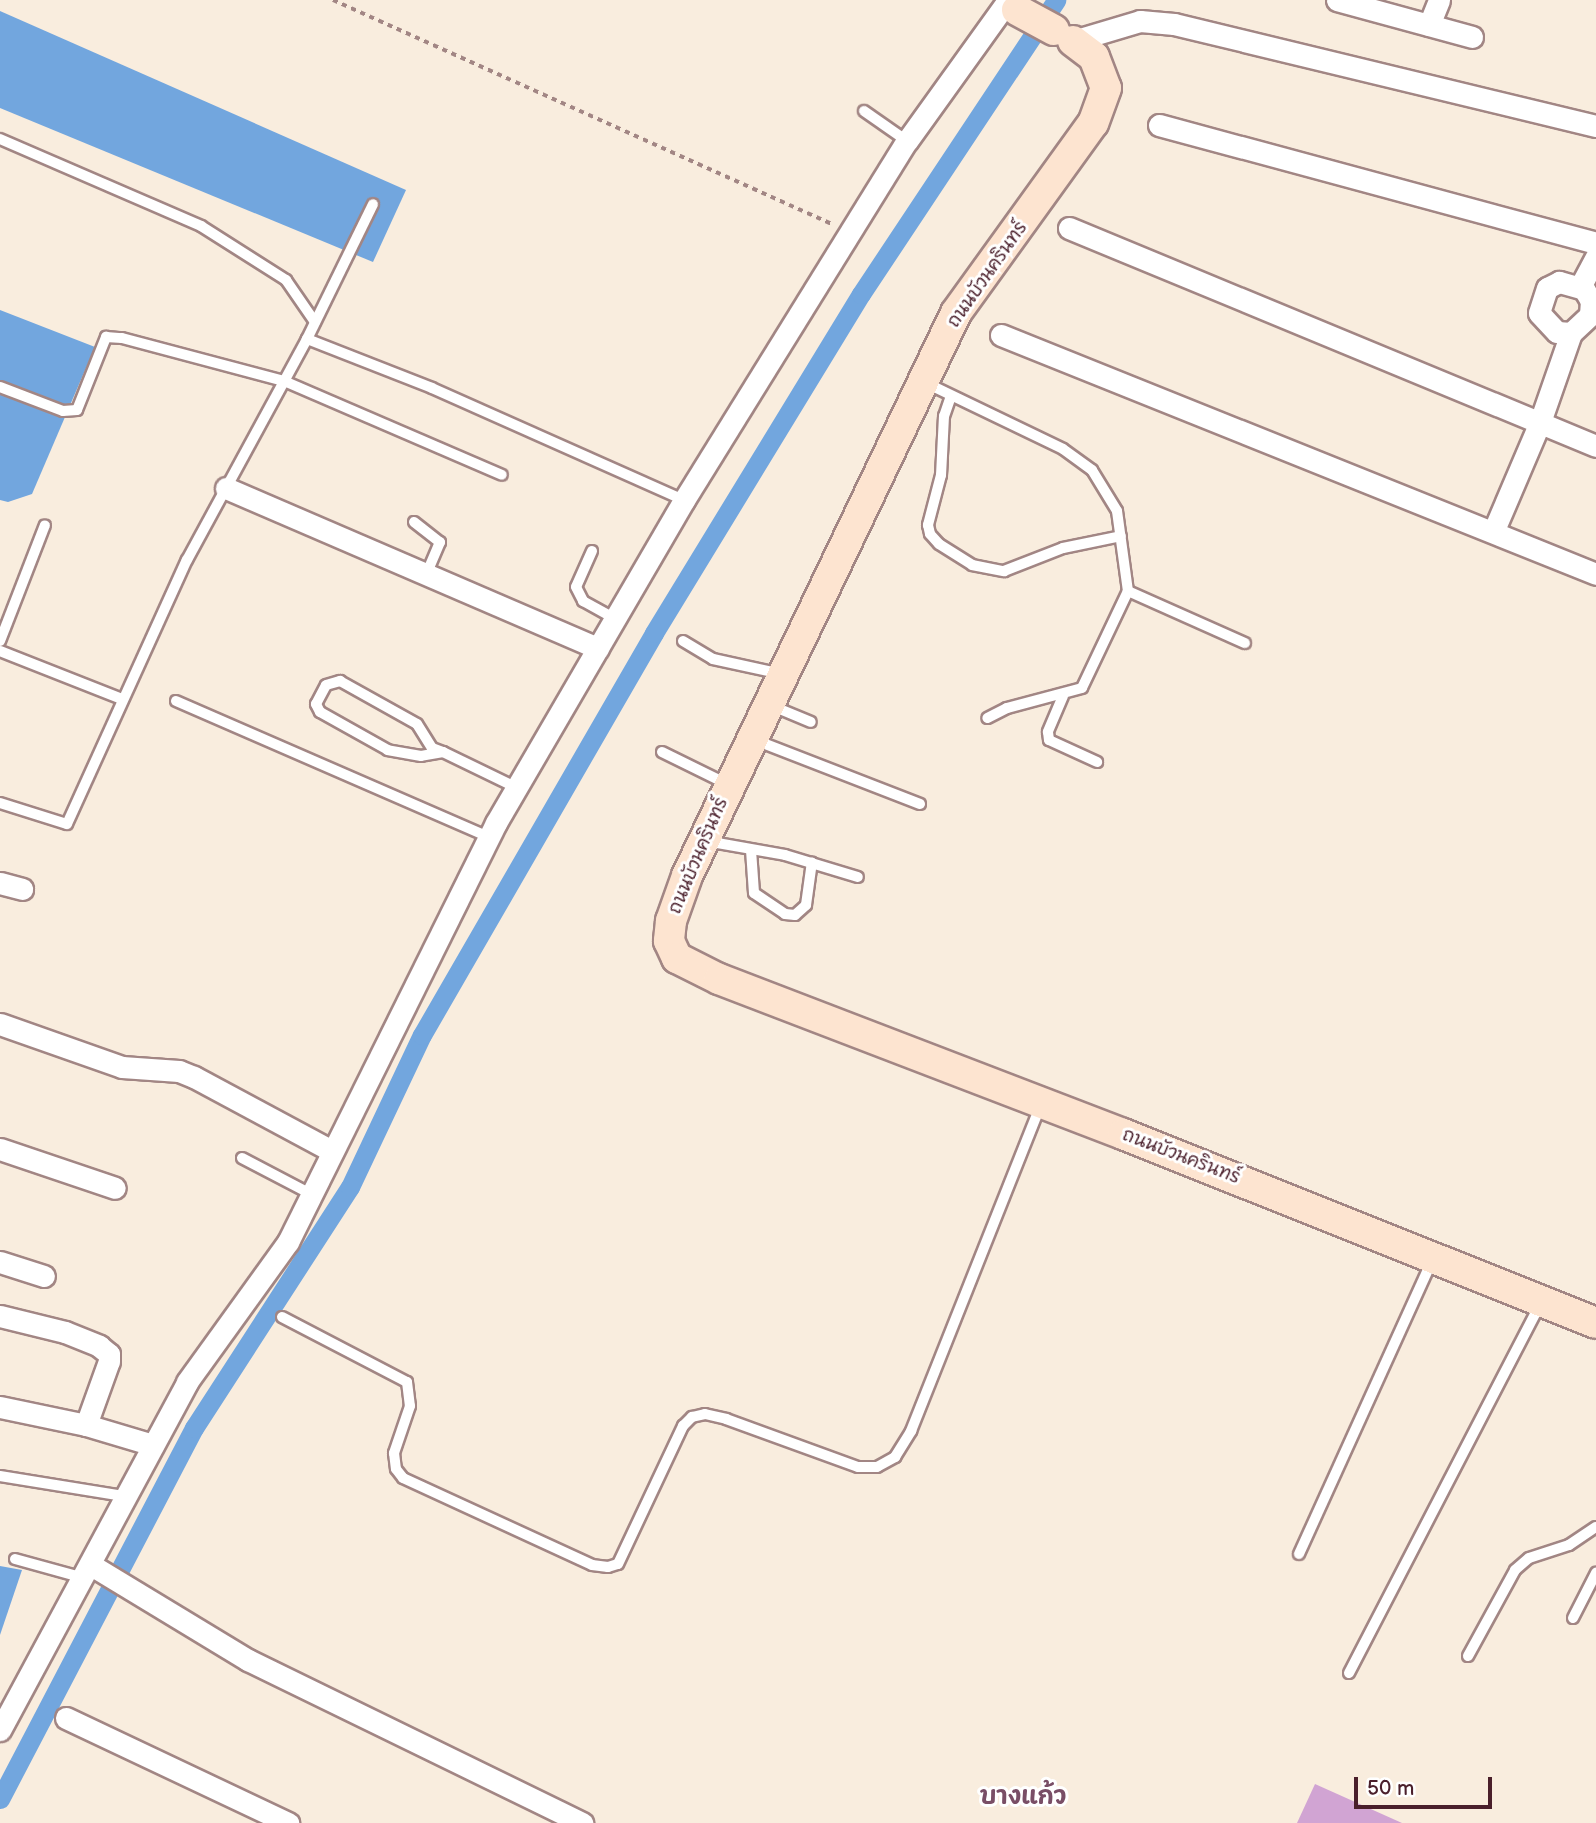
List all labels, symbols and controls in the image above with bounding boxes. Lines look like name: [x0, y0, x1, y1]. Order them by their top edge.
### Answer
street label: ถนนบัวนครินทร์: [944, 218, 1032, 332]
street label: ถนนบัวนครินทร์: [665, 795, 733, 917]
street label: ถนนบัวนครินทร์: [1119, 1125, 1243, 1189]
scale bar: [1358, 1764, 1496, 1808]
text: 50 m: [1367, 1776, 1414, 1801]
district label: บางแก้ว: [980, 1783, 1066, 1811]

